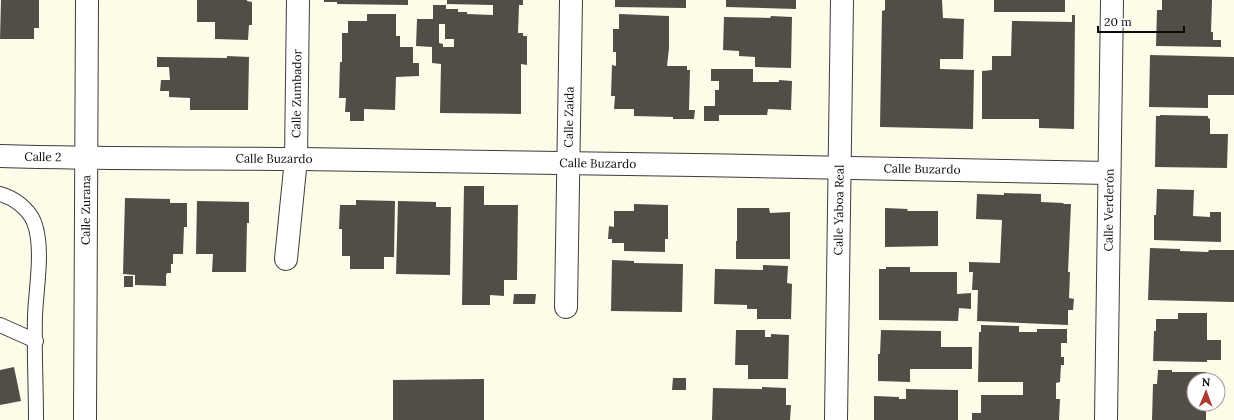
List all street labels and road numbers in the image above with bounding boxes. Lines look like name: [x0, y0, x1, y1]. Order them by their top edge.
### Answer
street label: Calle Zumbador: [288, 48, 304, 138]
street label: Calle Zaida: [561, 86, 577, 148]
street label: Calle 2: [24, 149, 62, 164]
street label: Calle Buzardo: [236, 151, 313, 166]
street label: Calle Buzardo: [559, 155, 637, 171]
street label: Calle Buzardo: [883, 160, 961, 177]
street label: Calle Yaboa Real: [830, 165, 847, 256]
street label: Calle Verderón: [1100, 168, 1117, 252]
street label: Calle Zurana: [78, 175, 93, 245]

